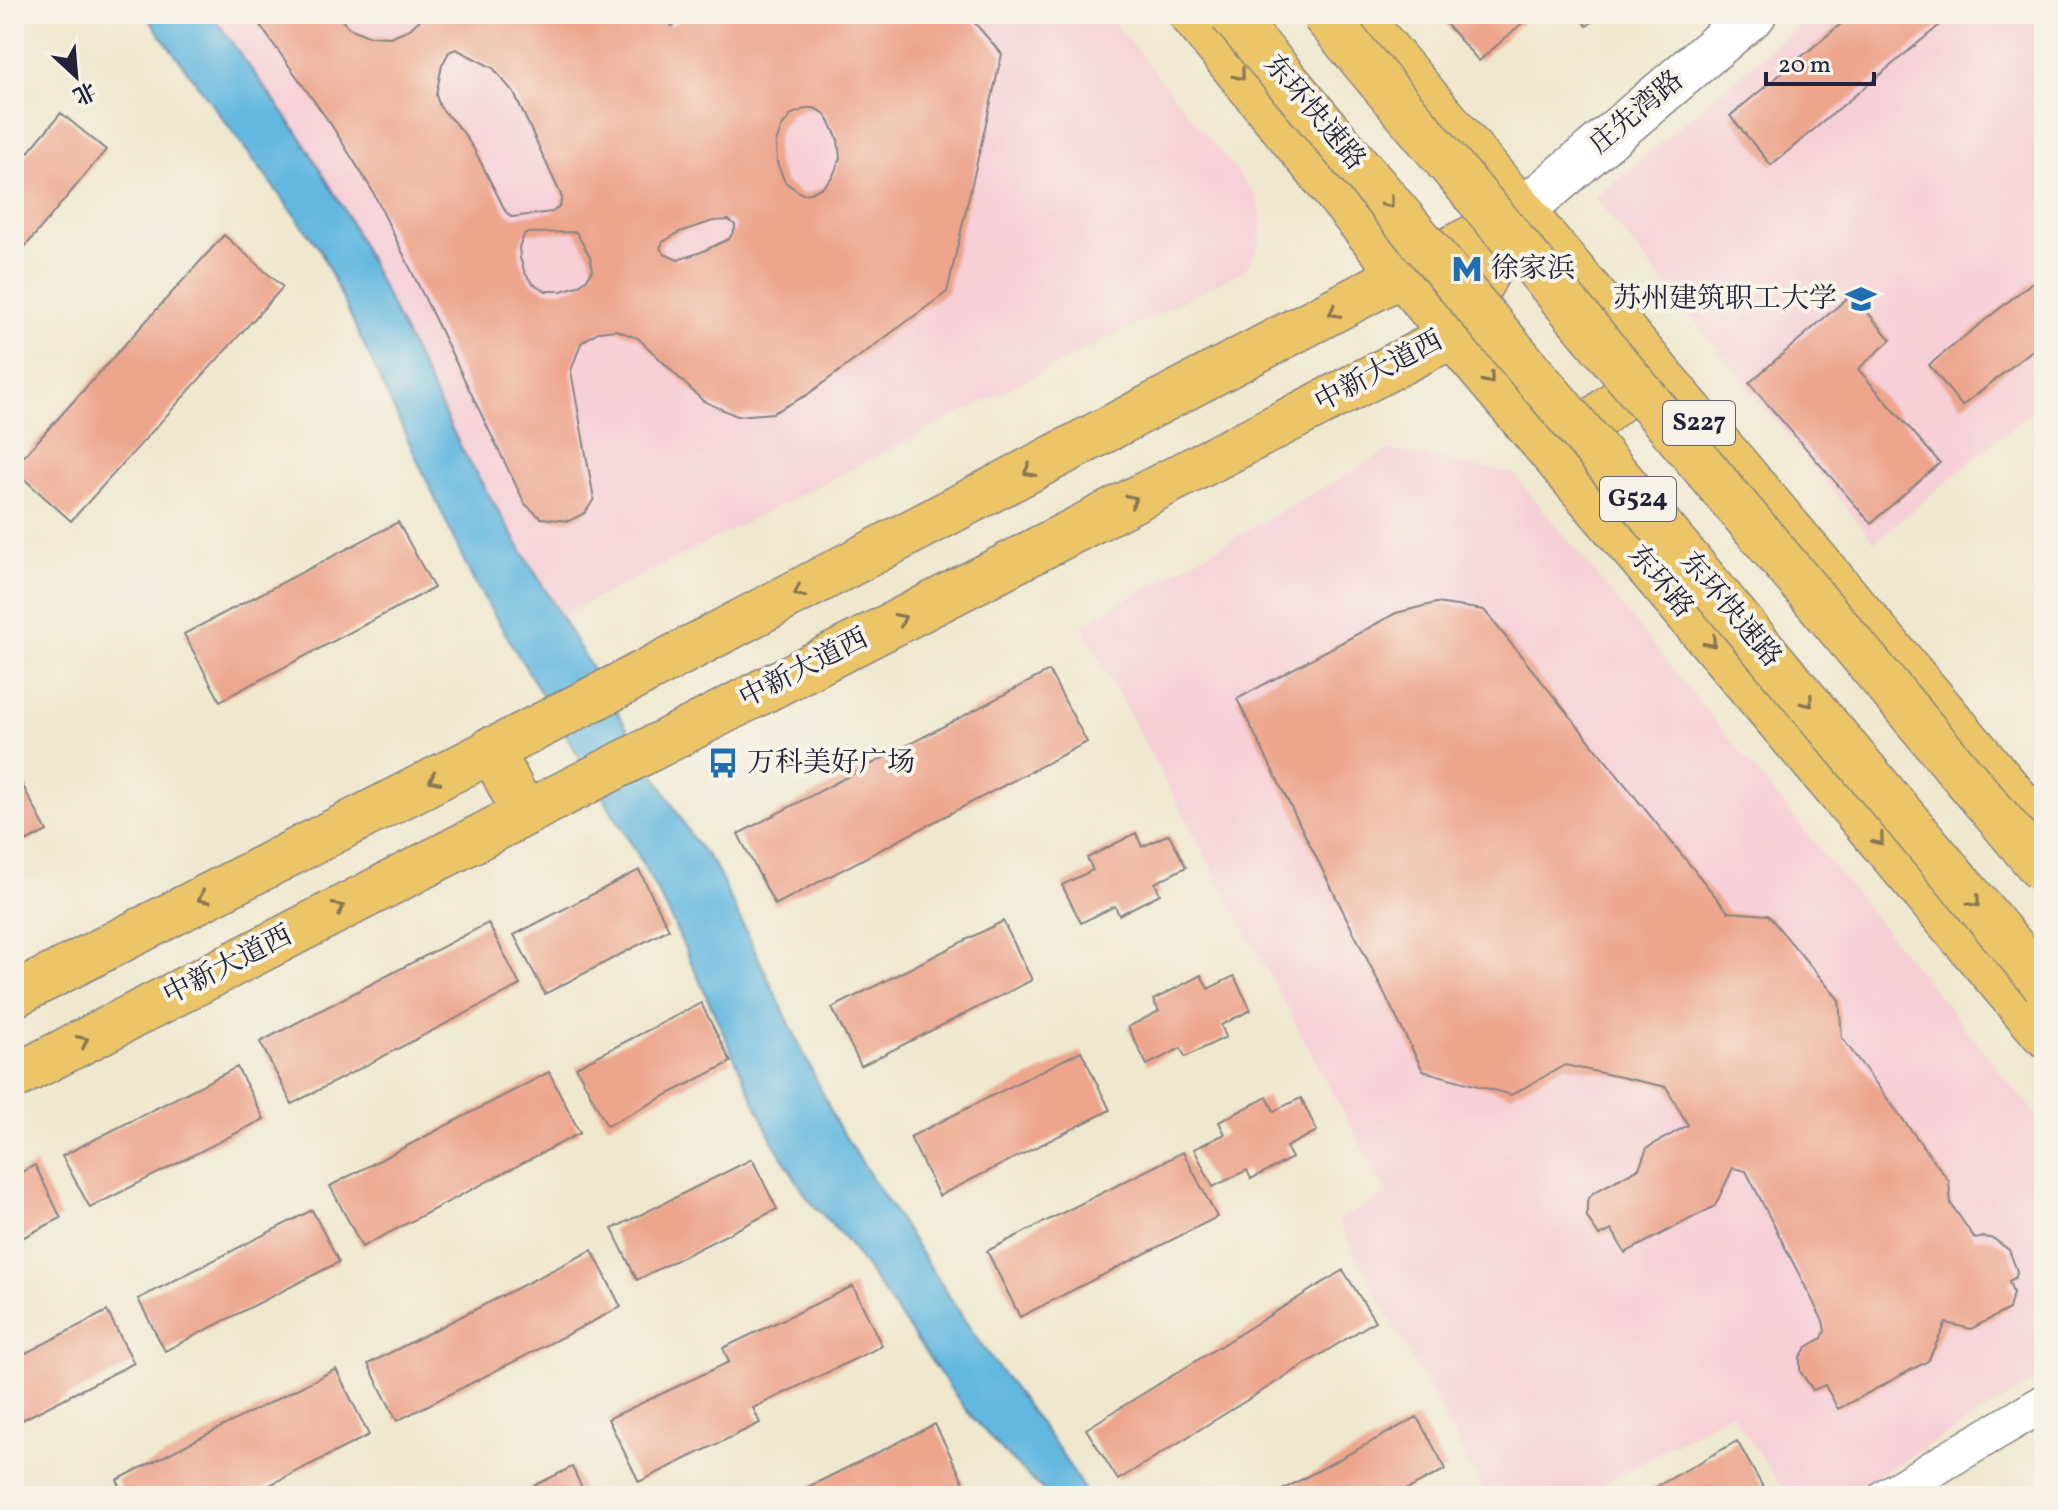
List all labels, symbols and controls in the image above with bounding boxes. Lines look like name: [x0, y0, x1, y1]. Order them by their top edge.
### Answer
north arrow: [36, 36, 116, 116]
scale bar: [1766, 36, 1874, 86]
street label: 东环快速路: [1254, 47, 1374, 179]
text: 20 m: [1778, 49, 1831, 83]
street label: 庄先湾路: [1582, 62, 1692, 164]
one-way arrow: [1230, 65, 1245, 80]
text: 北: [67, 73, 100, 110]
one-way arrow: [1379, 193, 1394, 208]
place label: 徐家浜: [1491, 250, 1575, 289]
metro station icon: 徐家浜: [1450, 252, 1484, 286]
place label: 苏州建筑职工大学: [1613, 280, 1837, 319]
school or university icon: 苏州建筑职工大学: [1844, 282, 1878, 316]
one-way arrow: [1328, 302, 1343, 317]
street label: 中新大道西: [1308, 322, 1450, 422]
one-way arrow: [1479, 370, 1494, 384]
road number: S227: [1663, 401, 1735, 445]
one-way arrow: [1023, 462, 1038, 477]
road number: G524: [1600, 477, 1676, 521]
one-way arrow: [1124, 495, 1139, 510]
street label: 东环路: [1618, 537, 1702, 627]
street label: 东环快速路: [1670, 544, 1790, 676]
one-way arrow: [793, 582, 807, 597]
one-way arrow: [893, 614, 907, 629]
street label: 中新大道西: [733, 620, 875, 718]
one-way arrow: [1701, 632, 1716, 647]
one-way arrow: [1798, 693, 1813, 708]
place label: 万科美好广场: [747, 744, 915, 783]
bus stop icon: 万科美好广场: [706, 746, 740, 780]
one-way arrow: [427, 769, 442, 784]
one-way arrow: [1869, 831, 1884, 845]
one-way arrow: [196, 888, 211, 903]
one-way arrow: [1965, 892, 1980, 907]
one-way arrow: [331, 903, 346, 918]
street label: 中新大道西: [157, 917, 299, 1015]
one-way arrow: [75, 1035, 90, 1050]

